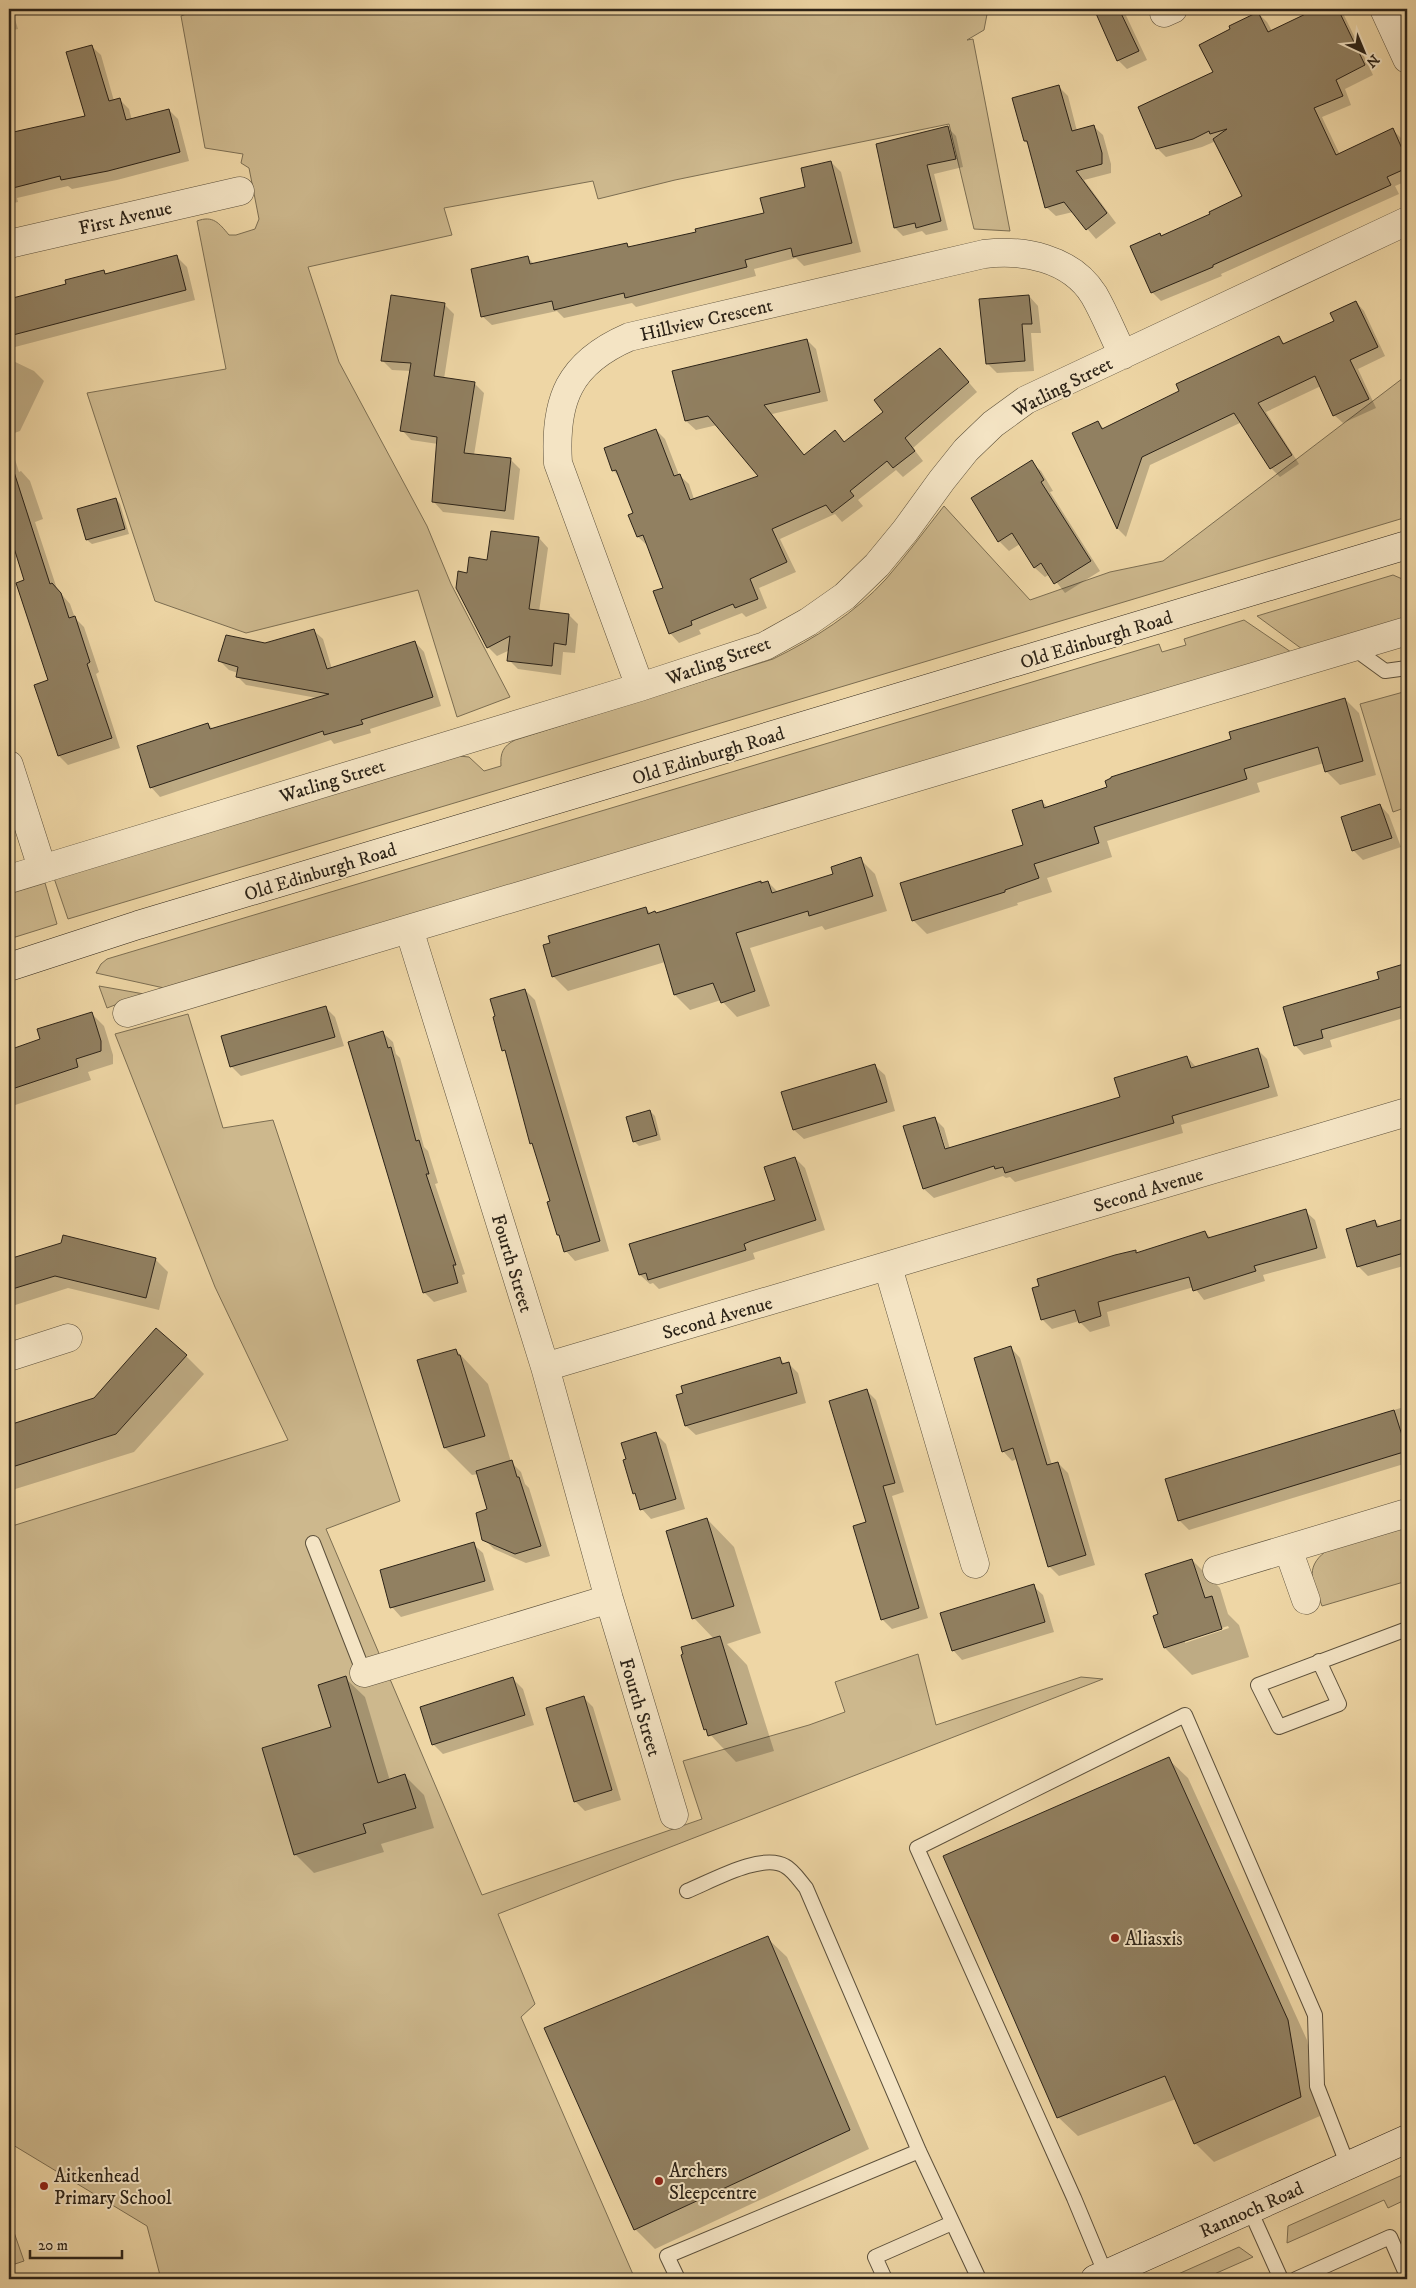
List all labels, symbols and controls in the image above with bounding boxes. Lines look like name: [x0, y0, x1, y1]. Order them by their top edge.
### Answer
north arrow: [1338, 28, 1388, 78]
text: N: [1362, 50, 1383, 71]
street label: First Avenue: [77, 197, 174, 240]
street label: Hillview Crescent: [638, 294, 775, 347]
street label: Watling Street: [1008, 352, 1117, 423]
street label: Old Edinburgh Road: [1017, 606, 1176, 675]
street label: Watling Street: [662, 632, 774, 691]
street label: Old Edinburgh Road: [629, 722, 788, 791]
street label: Watling Street: [276, 754, 388, 809]
street label: Old Edinburgh Road: [241, 838, 400, 907]
street label: Second Avenue: [1091, 1163, 1206, 1218]
street label: Fourth Street: [486, 1212, 537, 1315]
street label: Second Avenue: [660, 1292, 775, 1345]
street label: Fourth Street: [614, 1656, 665, 1759]
place label: Aliasxis: [1125, 1928, 1183, 1951]
marker: Aliasxis: [1109, 1932, 1121, 1944]
place label: Archers Sleepcentre: [669, 2160, 757, 2205]
place label: Aitkenhead Primary School: [54, 2165, 172, 2210]
marker: Archers Sleepcentre: [653, 2175, 665, 2187]
street label: Rannoch Road: [1196, 2177, 1308, 2244]
marker: Aitkenhead Primary School: [38, 2180, 50, 2192]
scale bar: [30, 2228, 122, 2260]
text: 20 m: [38, 2236, 68, 2255]

